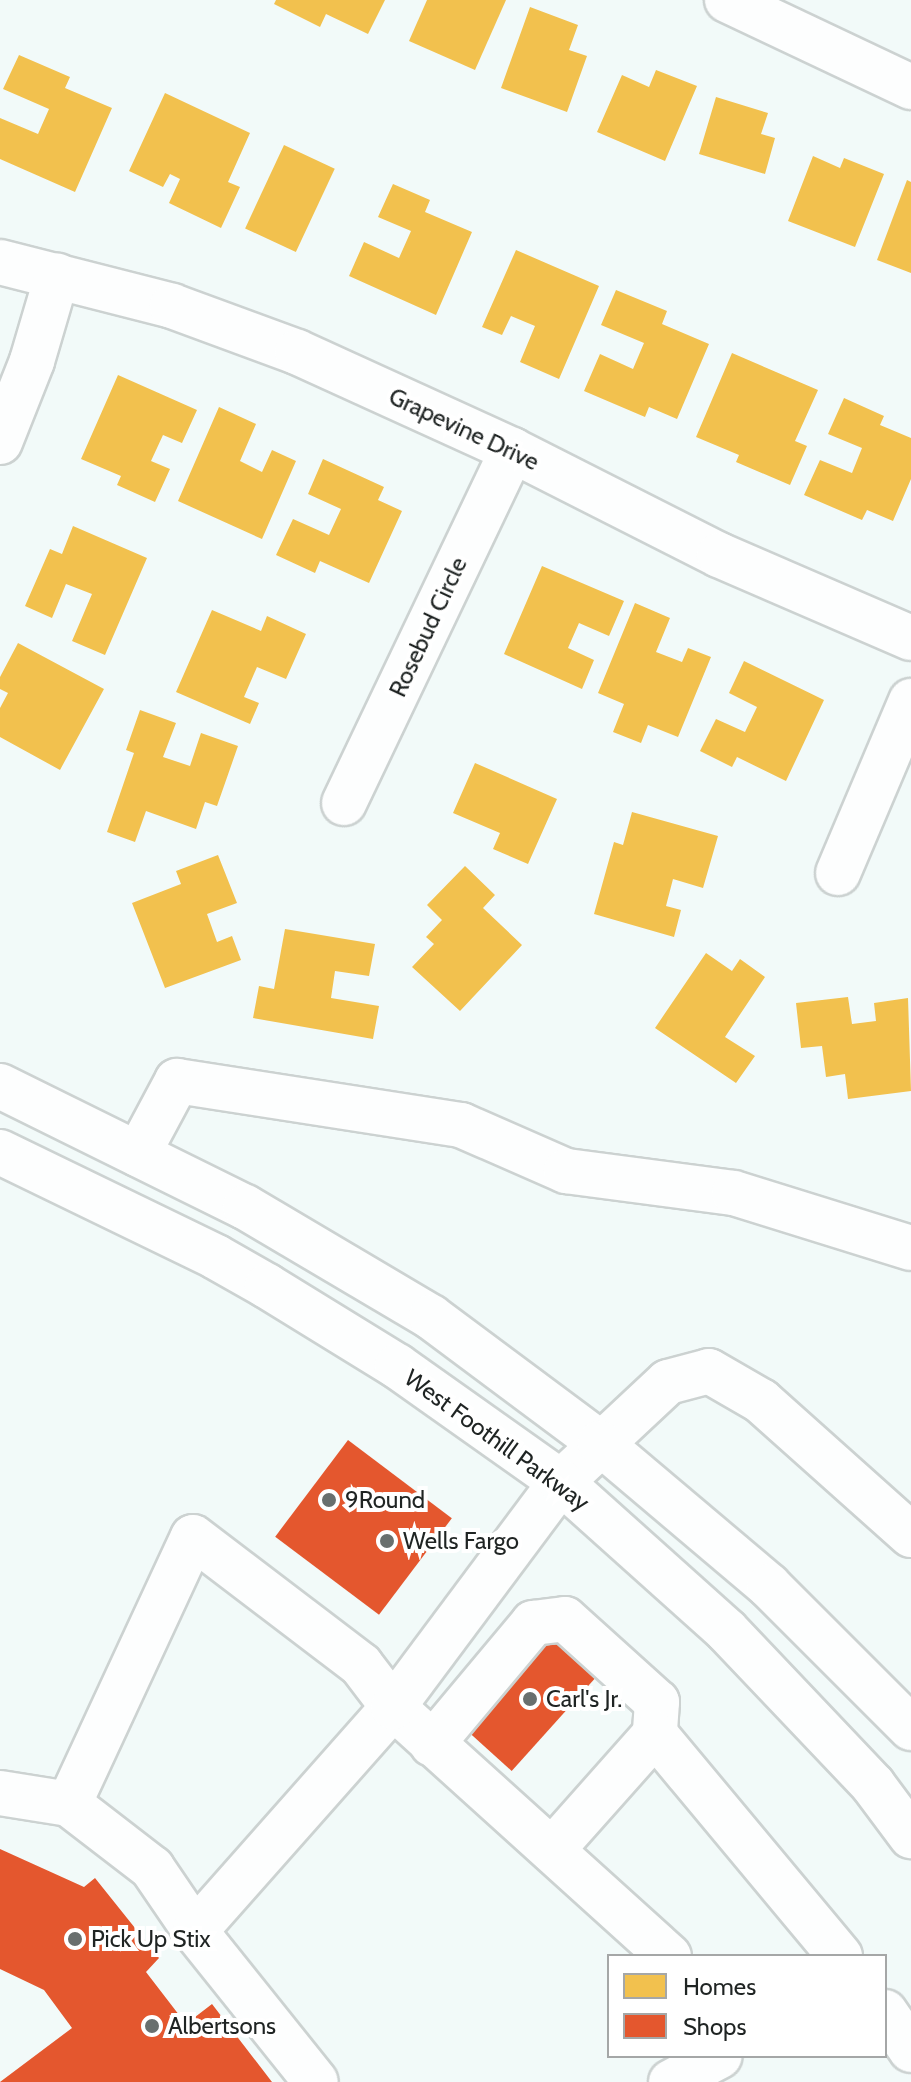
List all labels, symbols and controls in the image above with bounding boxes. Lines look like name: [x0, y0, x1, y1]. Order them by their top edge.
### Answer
street label: Grapevine Drive: [384, 382, 544, 476]
street label: Rosebud Circle: [383, 553, 473, 701]
street label: West Foothill Parkway: [399, 1363, 595, 1517]
place label: 9Round: [345, 1486, 425, 1514]
marker: 9Round: [320, 1491, 338, 1509]
place label: Wells Fargo: [403, 1527, 519, 1555]
marker: Wells Fargo: [378, 1532, 396, 1550]
place label: Carl's Jr.: [546, 1685, 622, 1713]
marker: Carl's Jr.: [521, 1690, 539, 1708]
place label: Pick Up Stix: [91, 1925, 211, 1953]
marker: Pick Up Stix: [66, 1930, 84, 1948]
legend: [607, 1954, 887, 2058]
text: Homes: [683, 1972, 756, 2001]
place label: Albertsons: [168, 2012, 276, 2040]
text: Shops: [683, 2012, 746, 2041]
marker: Albertsons: [143, 2017, 161, 2035]

